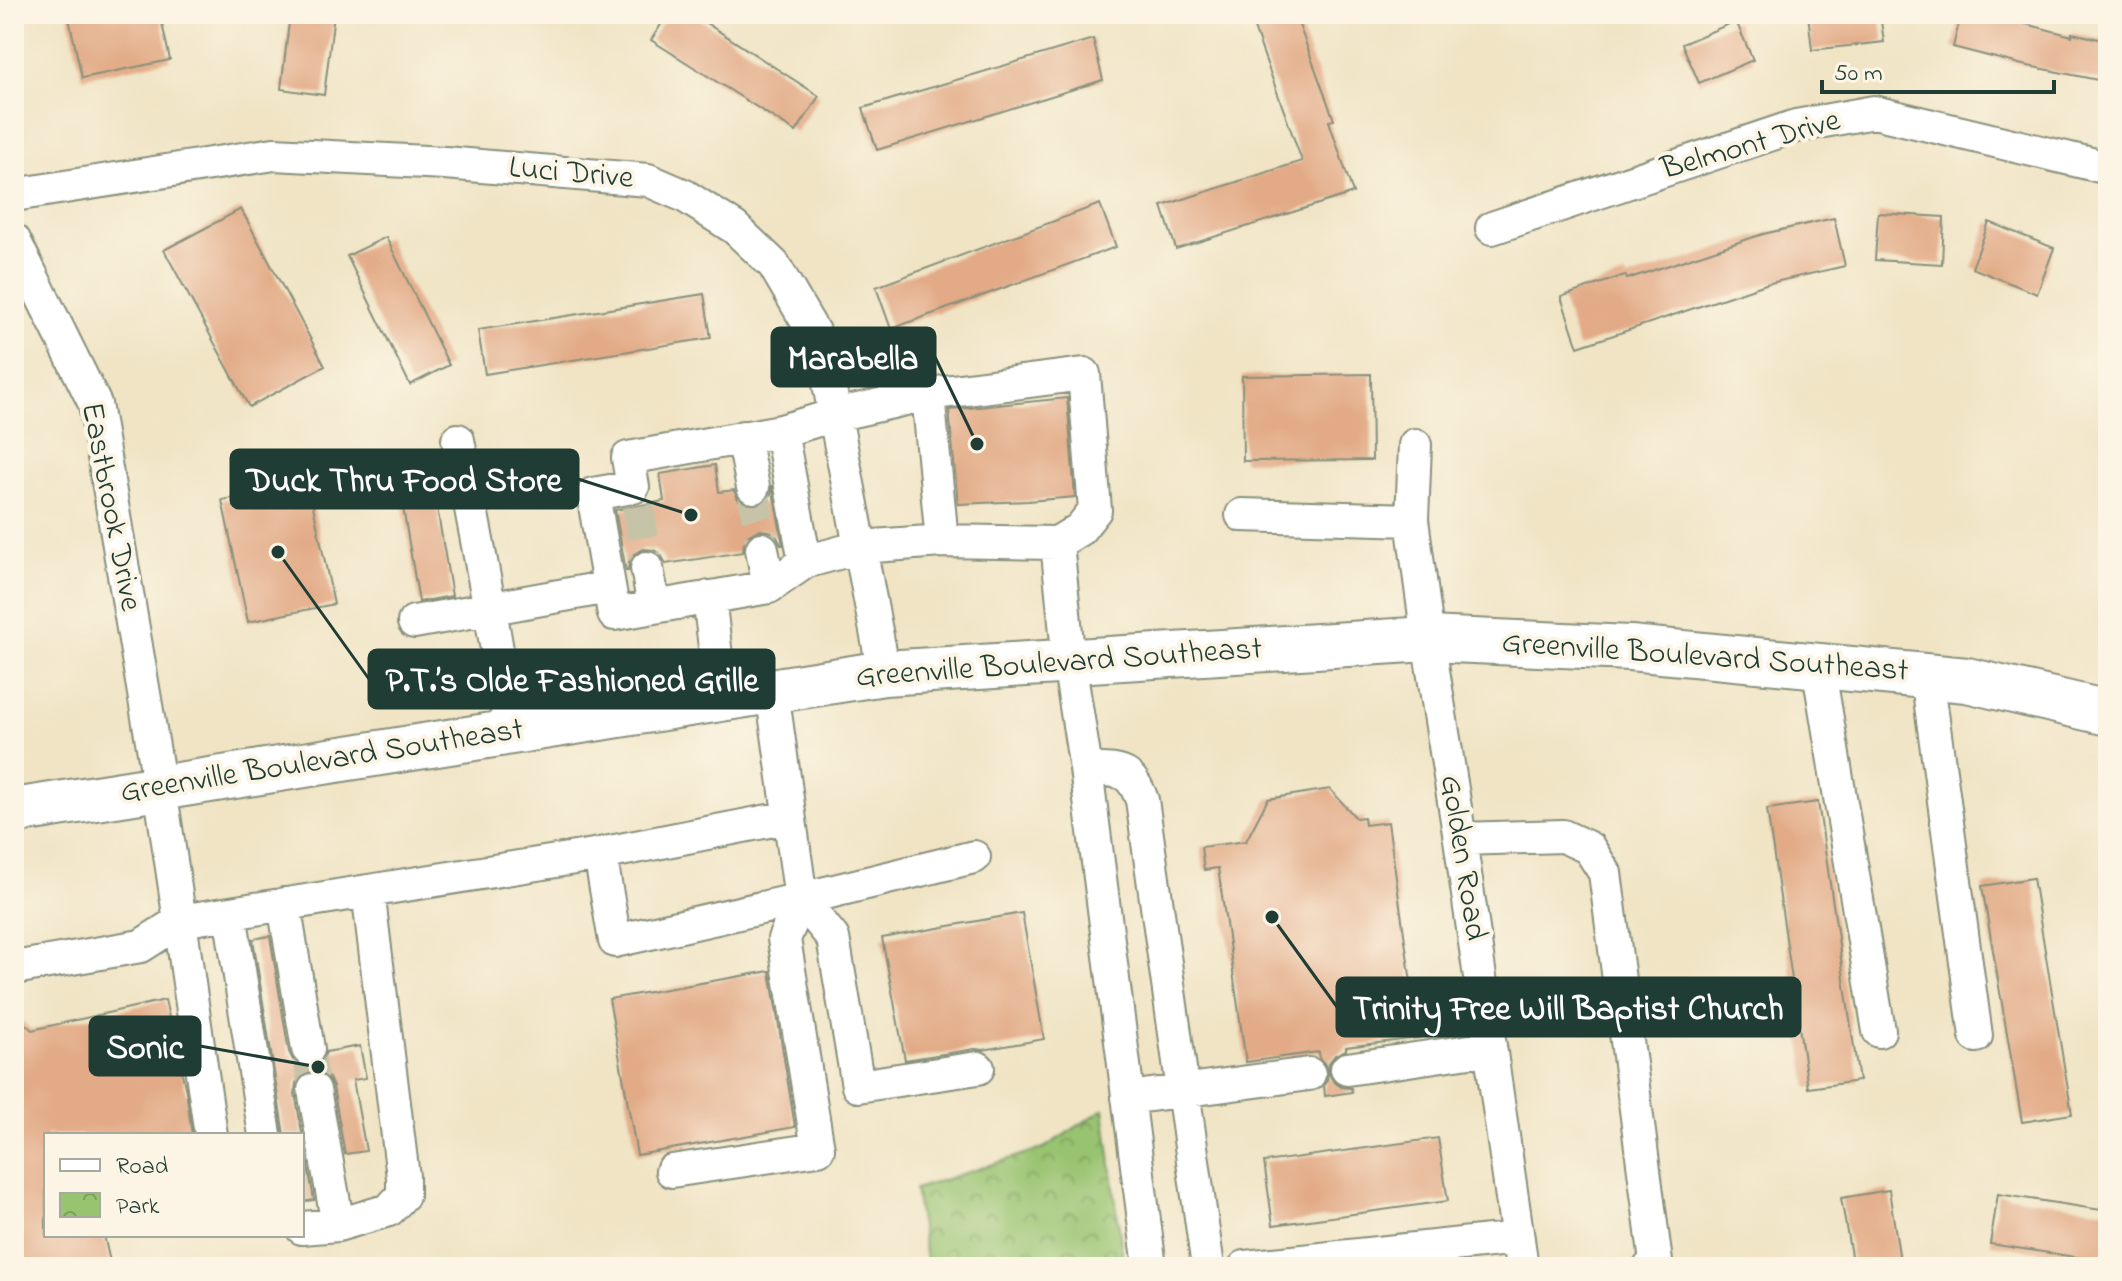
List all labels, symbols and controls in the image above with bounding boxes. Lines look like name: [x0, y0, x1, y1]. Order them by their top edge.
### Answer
scale bar: [1822, 44, 2054, 94]
text: 50 m: [1834, 57, 1883, 92]
street label: Belmont Drive: [1655, 98, 1847, 194]
street label: Luci Drive: [507, 145, 636, 203]
callout: Marabella: [772, 328, 935, 386]
text: Marabella: [788, 336, 918, 386]
street label: Eastbrook Drive: [67, 399, 153, 616]
callout: Duck Thru Food Store: [231, 450, 578, 508]
text: Duck Thru Food Store: [244, 458, 562, 508]
street label: Greenville Boulevard Southeast: [1500, 620, 1910, 696]
street label: Greenville Boulevard Southeast: [854, 626, 1264, 702]
callout: P.T.’s Olde Fashioned Grille: [369, 650, 774, 708]
text: P.T.’s Olde Fashioned Grille: [385, 658, 759, 708]
street label: Greenville Boulevard Southeast: [117, 707, 527, 817]
street label: Golden Road: [1426, 772, 1498, 944]
callout: Trinity Free Will Baptist Church: [1337, 978, 1800, 1036]
text: Trinity Free Will Baptist Church: [1352, 986, 1784, 1037]
callout: Sonic: [90, 1017, 200, 1075]
text: Sonic: [106, 1025, 185, 1075]
legend: [44, 1133, 304, 1237]
text: Road: [116, 1150, 169, 1185]
text: Park: [116, 1190, 160, 1225]

